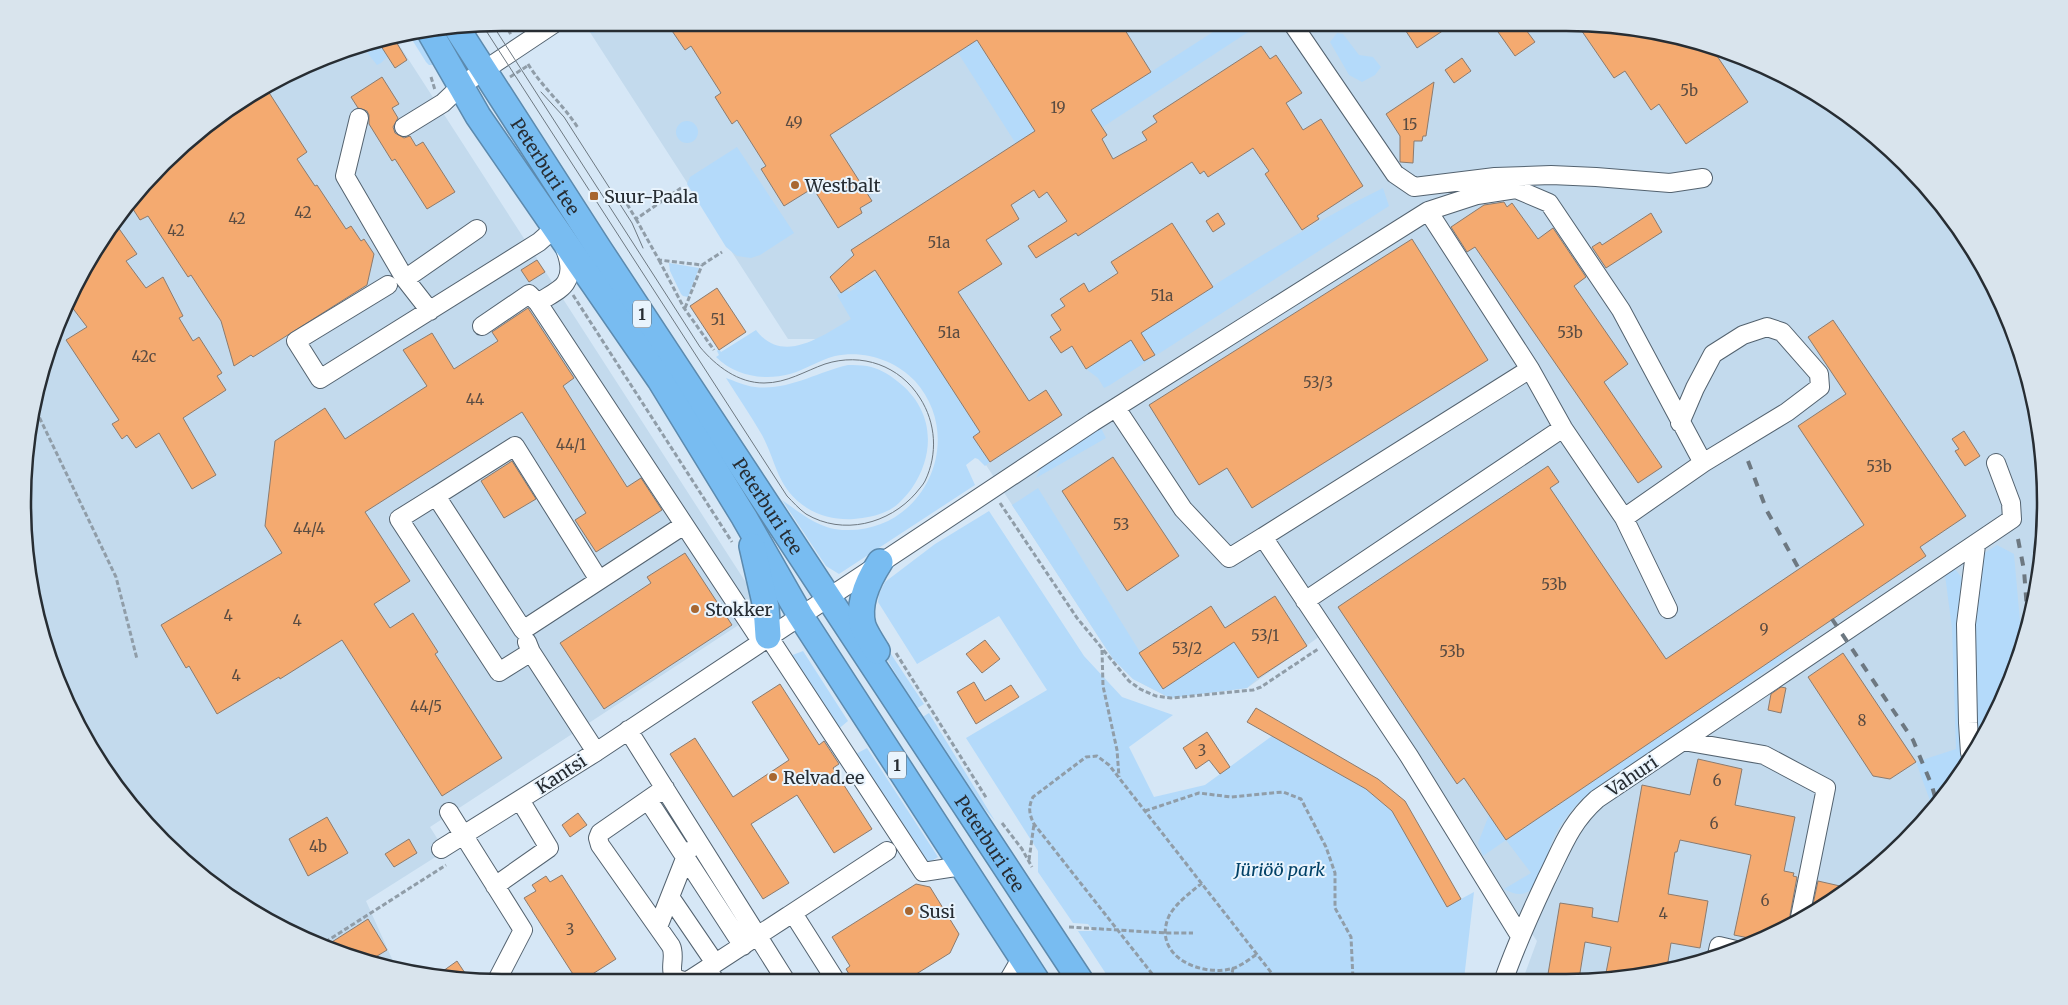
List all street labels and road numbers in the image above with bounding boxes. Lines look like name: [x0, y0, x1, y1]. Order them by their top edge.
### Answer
street label: Peterburi tee: [506, 113, 585, 219]
road number: 1: [633, 300, 651, 328]
street label: Peterburi tee: [728, 453, 808, 558]
street label: Kantsi: [531, 749, 591, 799]
street label: Vahuri: [1601, 750, 1662, 802]
road number: 1: [888, 752, 906, 778]
street label: Peterburi tee: [950, 791, 1030, 896]

